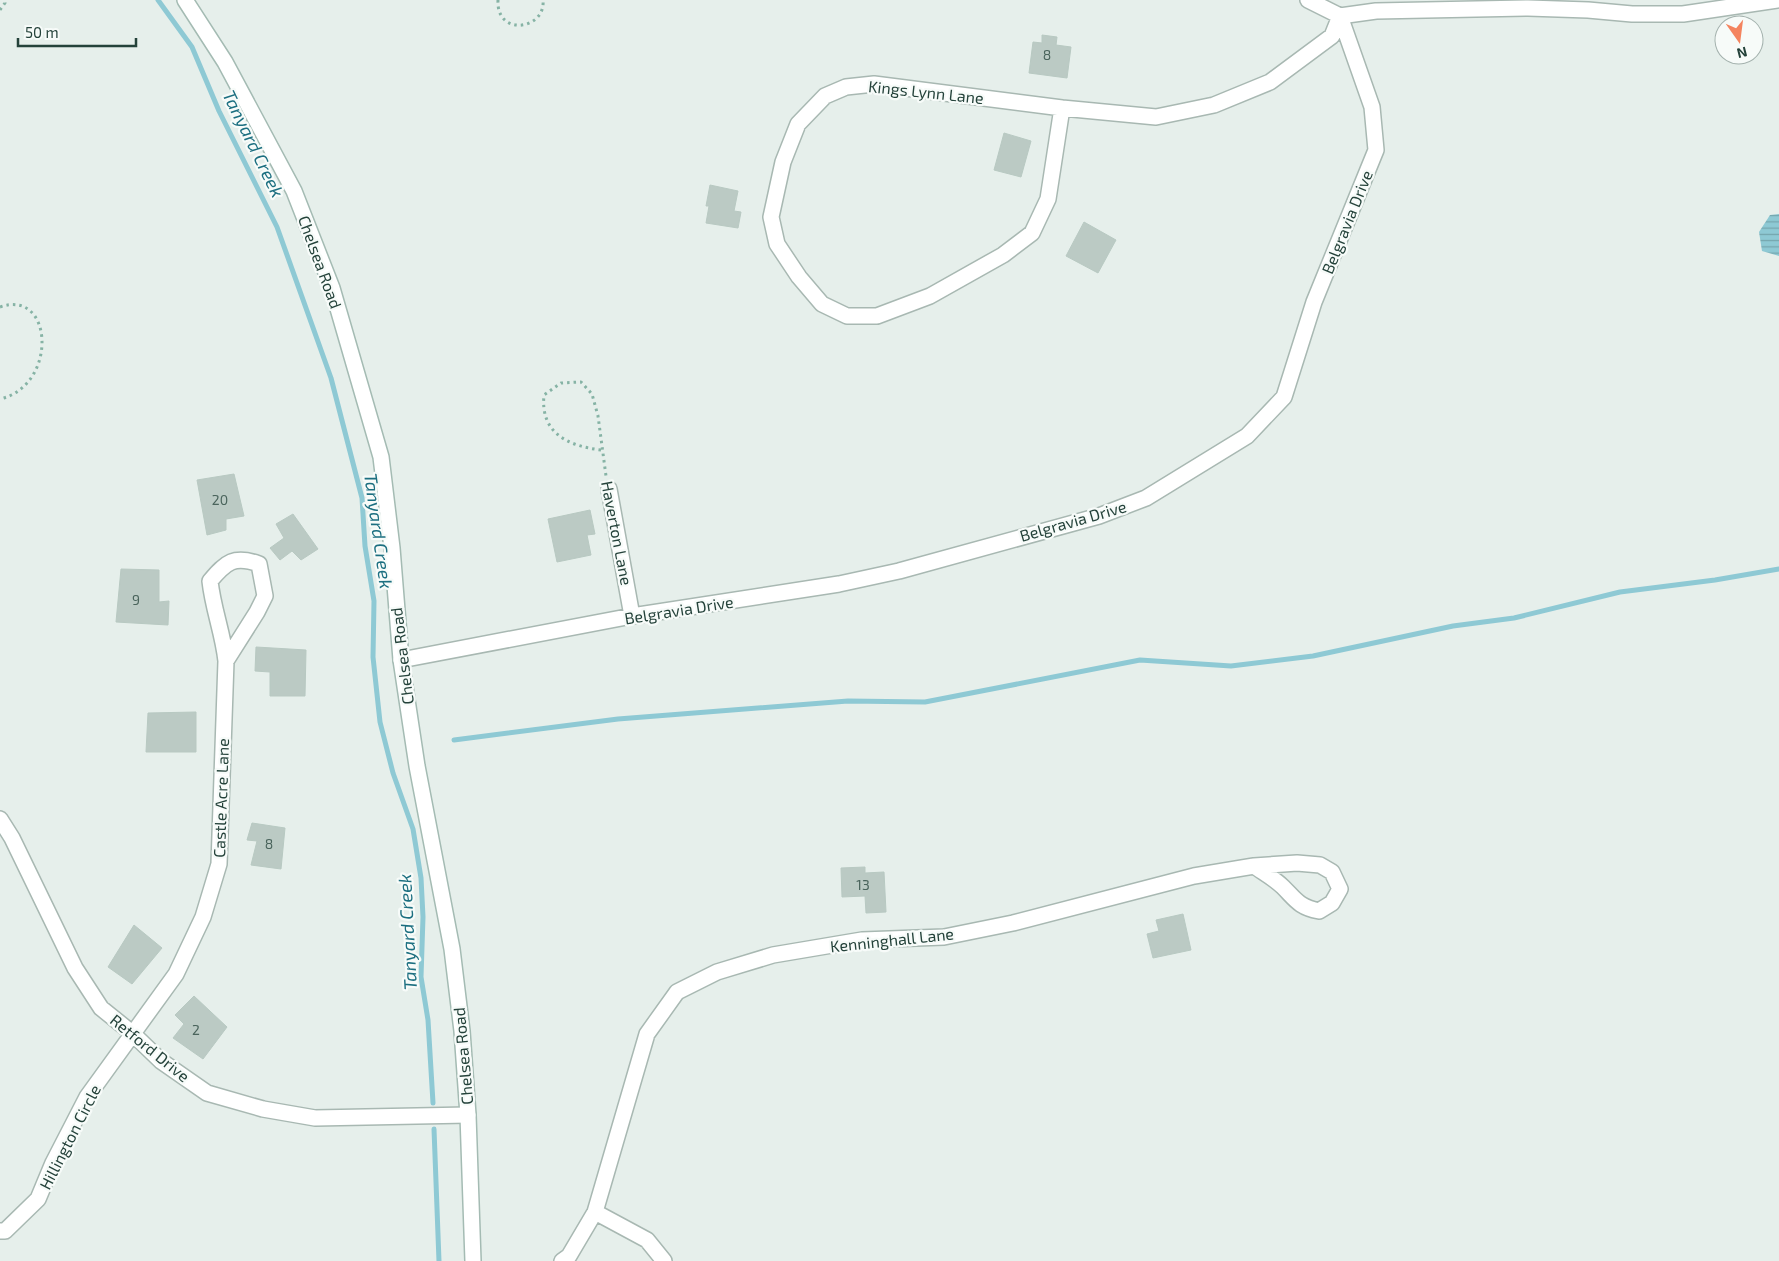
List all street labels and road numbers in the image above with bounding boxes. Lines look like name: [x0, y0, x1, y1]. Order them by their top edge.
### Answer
street label: Kings Lynn Lane: [867, 76, 985, 107]
street label: Belgravia Drive: [1317, 167, 1376, 276]
street label: Chelsea Road: [295, 213, 346, 311]
street label: Haverton Lane: [598, 479, 637, 587]
street label: Belgravia Drive: [1017, 496, 1128, 545]
street label: Belgravia Drive: [623, 592, 735, 628]
street label: Chelsea Road: [386, 606, 417, 706]
street label: Castle Acre Lane: [209, 738, 232, 858]
street label: Kenninghall Lane: [829, 924, 955, 955]
street label: Chelsea Road: [449, 1007, 476, 1106]
street label: Retford Drive: [107, 1010, 194, 1085]
street label: Hillington Circle: [35, 1081, 104, 1192]

